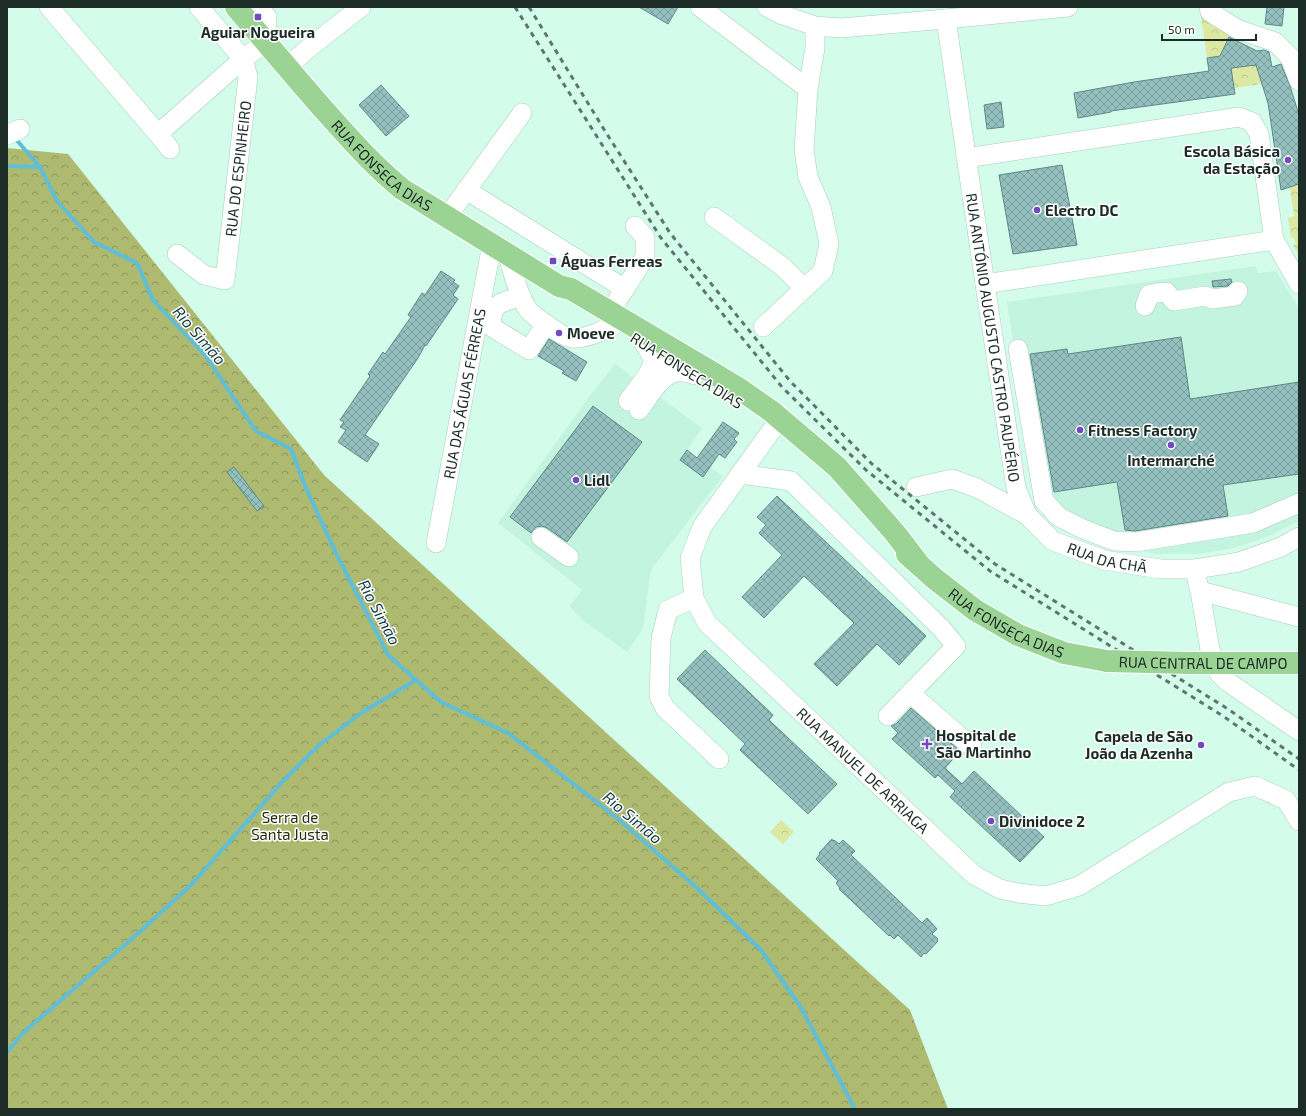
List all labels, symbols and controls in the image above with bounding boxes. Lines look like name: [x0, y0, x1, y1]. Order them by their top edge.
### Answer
marker: Aguiar Nogueira: [253, 12, 263, 22]
scale bar: [1162, 16, 1256, 42]
text: 50 m: [1168, 22, 1195, 36]
place label: Aguiar Nogueira: [201, 23, 315, 41]
street label: RUA DO ESPINHEIRO: [221, 100, 254, 237]
street label: RUA FONSECA DIAS: [328, 116, 436, 215]
place label: Escola Básica da Estação: [1184, 142, 1280, 179]
marker: Escola Básica da Estação: [1283, 155, 1293, 165]
street label: RUA ANTÓNIO AUGUSTO CASTRO PAUPÉRIO: [963, 192, 1024, 483]
place label: Electro DC: [1045, 201, 1118, 219]
marker: Electro DC: [1032, 205, 1042, 215]
place label: Águas Ferreas: [561, 252, 662, 270]
marker: Águas Ferreas: [548, 256, 558, 266]
water label: Rio Simão: [169, 302, 231, 368]
street label: RUA DAS ÁGUAS FÉRREAS: [439, 307, 489, 480]
place label: Moeve: [567, 324, 615, 342]
marker: Moeve: [554, 328, 564, 338]
street label: RUA FONSECA DIAS: [627, 328, 747, 412]
place label: Fitness Factory: [1088, 421, 1198, 440]
marker: Fitness Factory: [1075, 425, 1085, 435]
marker: Intermarché: [1166, 440, 1176, 450]
place label: Intermarché: [1127, 451, 1215, 469]
place label: Lidl: [584, 471, 610, 489]
marker: Lidl: [571, 475, 581, 485]
street label: RUA DA CHÃ: [1065, 538, 1149, 576]
water label: Rio Simão: [355, 576, 405, 648]
street label: RUA FONSECA DIAS: [945, 584, 1067, 661]
street label: RUA CENTRAL DE CAMPO: [1118, 652, 1287, 672]
street label: RUA MANUEL DE ARRIAGA: [793, 704, 933, 837]
place label: Hospital de São Martinho: [936, 726, 1031, 761]
place label: Capela de São João da Azenha: [1085, 727, 1193, 762]
marker: Hospital de São Martinho: [921, 738, 933, 750]
marker: Capela de São João da Azenha: [1196, 740, 1206, 750]
water label: Rio Simão: [600, 787, 666, 847]
park label: Serra de Santa Justa: [251, 808, 329, 843]
place label: Divinidoce 2: [999, 812, 1085, 830]
marker: Divinidoce 2: [986, 816, 996, 826]

